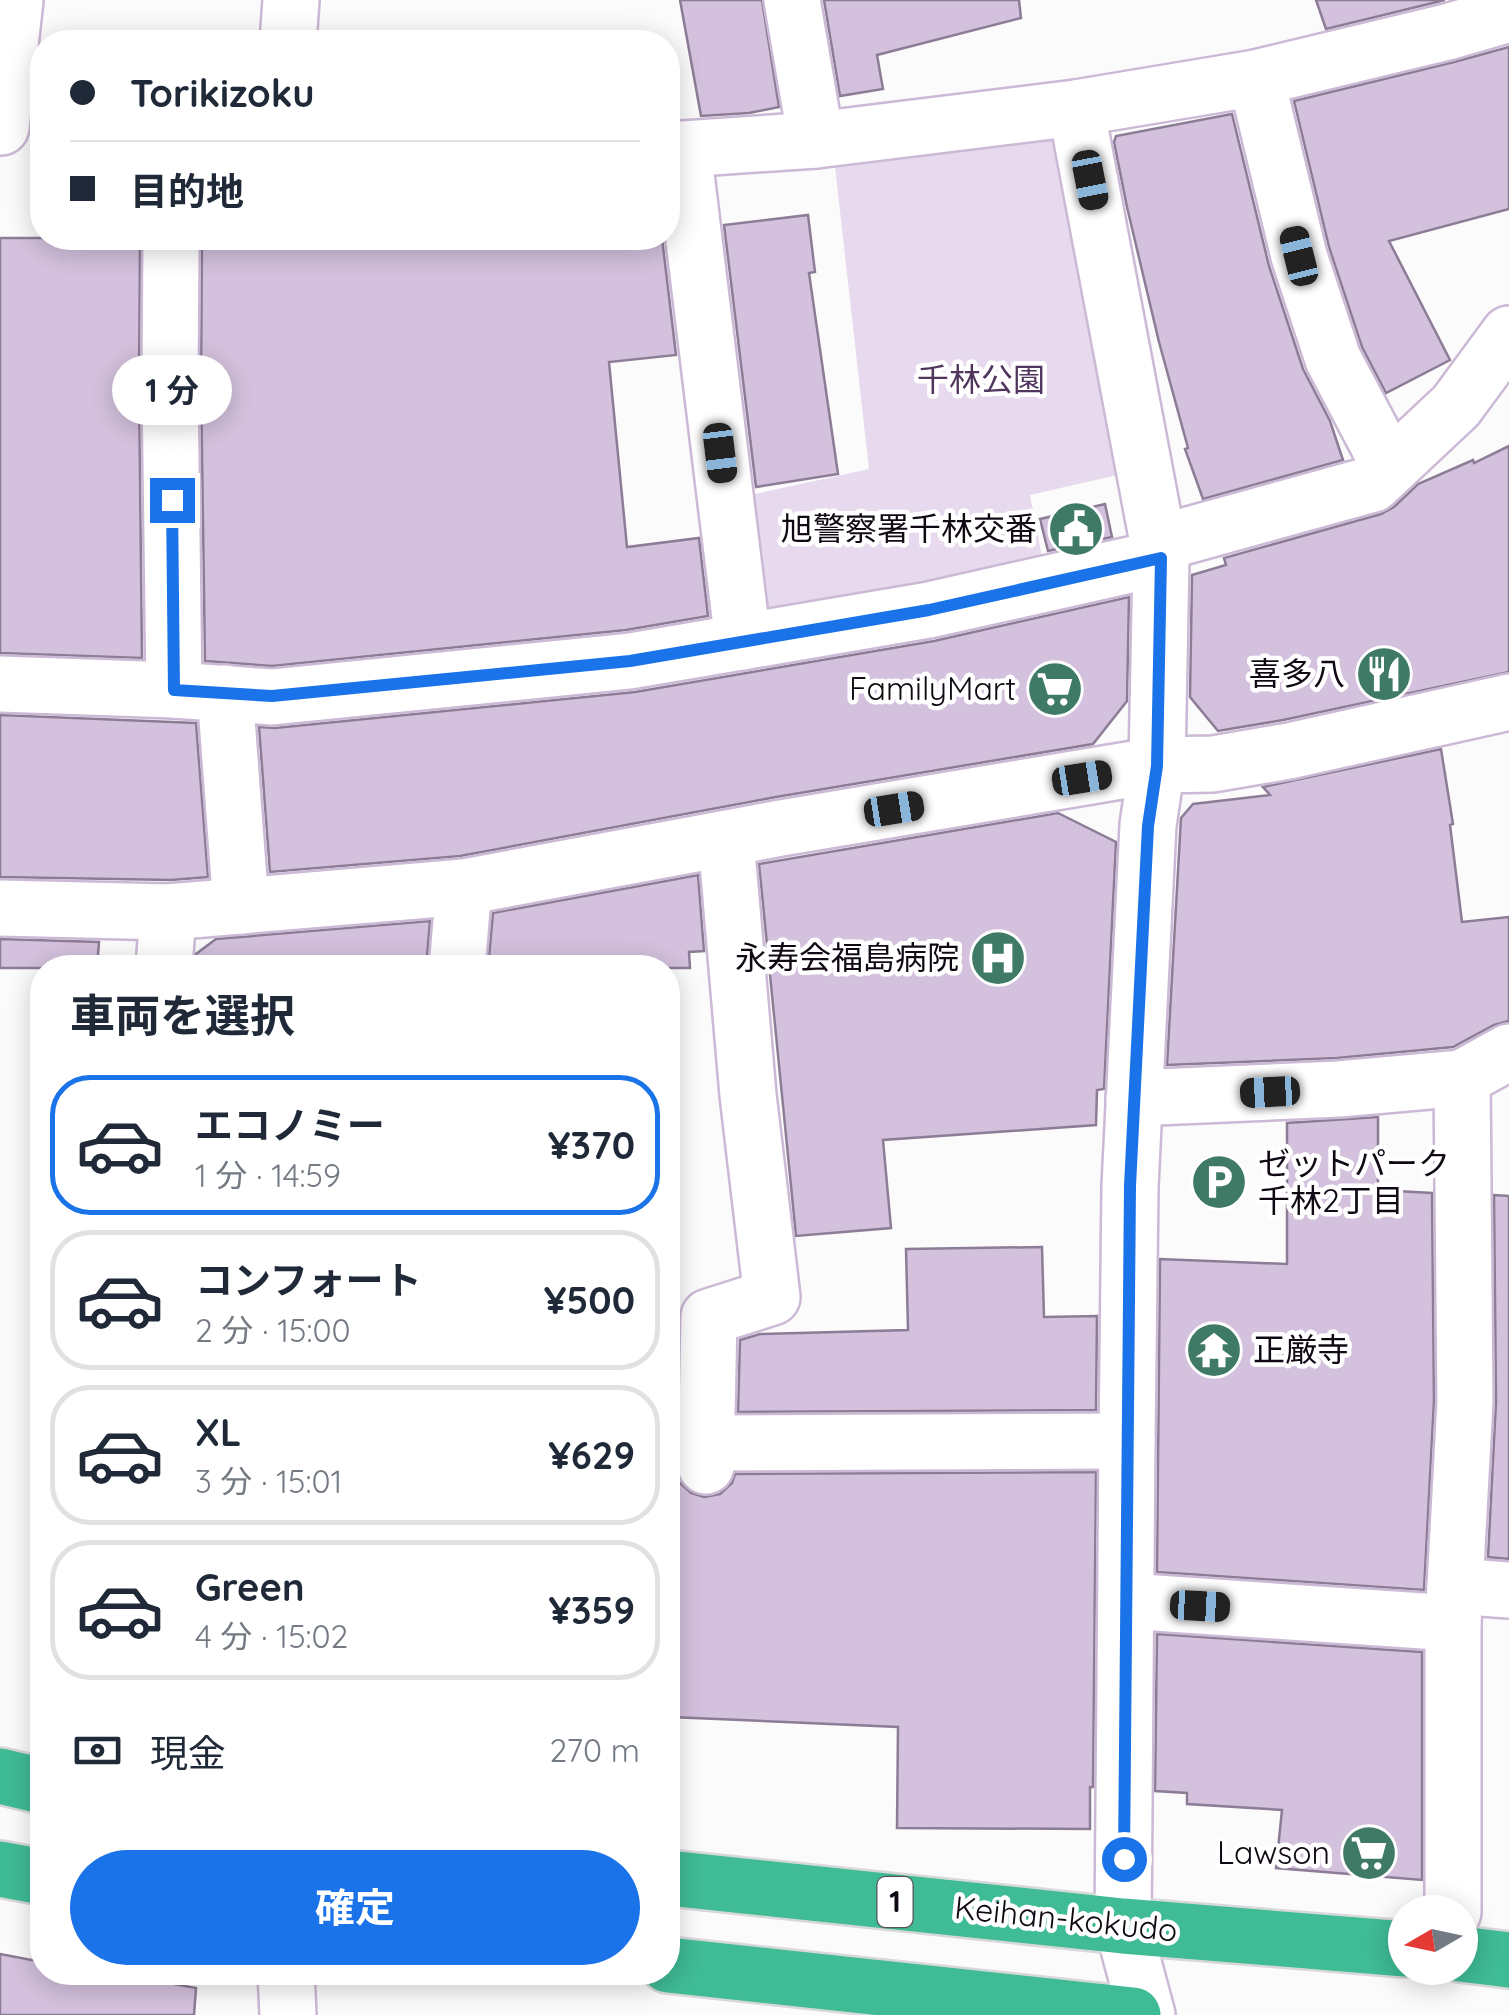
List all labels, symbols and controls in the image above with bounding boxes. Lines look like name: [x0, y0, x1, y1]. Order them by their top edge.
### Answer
text: Torikizoku: [130, 69, 314, 117]
car: [1070, 148, 1110, 212]
text: 目的地: [130, 167, 244, 215]
car: [1277, 223, 1321, 289]
callout: 1 分: [112, 355, 232, 425]
park label: 千林公園: [917, 359, 1045, 399]
text: 1 分: [145, 370, 199, 410]
car: [701, 421, 739, 485]
route end: [150, 478, 195, 523]
public building icon: 旭警察署千林交番: [1046, 499, 1106, 559]
place label: 旭警察署千林交番: [781, 508, 1037, 548]
restaurant icon: 喜多八: [1354, 644, 1414, 704]
place label: 喜多八: [1249, 653, 1345, 693]
supermarket icon: FamilyMart: [1025, 659, 1085, 719]
place label: FamilyMart: [849, 668, 1016, 708]
car: [1050, 758, 1114, 798]
car: [862, 789, 926, 829]
hospital icon: 永寿会福島病院: [968, 928, 1028, 988]
place label: 永寿会福島病院: [735, 937, 959, 977]
text: 車両を選択: [70, 987, 295, 1043]
car: [1239, 1075, 1301, 1109]
icon: car: [75, 1100, 165, 1190]
text: エコノミー: [195, 1101, 385, 1149]
text: ¥370: [548, 1121, 635, 1169]
place label: ゼットパーク 千林2丁目: [1258, 1143, 1450, 1220]
parking icon: ゼットパーク 千林2丁目: [1189, 1152, 1249, 1212]
text: 1 分 · 14:59: [195, 1155, 341, 1195]
icon: car: [75, 1255, 165, 1345]
text: コンフォート: [195, 1256, 422, 1304]
text: ¥500: [544, 1276, 635, 1324]
text: 2 分 · 15:00: [195, 1310, 351, 1350]
temple icon: 正厳寺: [1184, 1320, 1244, 1380]
place label: 正厳寺: [1253, 1329, 1349, 1369]
text: XL: [195, 1408, 241, 1456]
icon: car: [75, 1410, 165, 1500]
text: ¥629: [548, 1431, 635, 1479]
text: 3 分 · 15:01: [195, 1461, 342, 1501]
text: Green: [195, 1563, 305, 1611]
icon: car: [75, 1565, 165, 1655]
text: ¥359: [548, 1586, 635, 1634]
car: [1169, 1589, 1231, 1623]
text: 4 分 · 15:02: [195, 1616, 348, 1656]
icon: cash: [70, 1723, 125, 1778]
text: 現金: [150, 1729, 226, 1777]
text: 270 m: [549, 1730, 640, 1770]
supermarket icon: Lawson: [1339, 1823, 1399, 1883]
place label: Lawson: [1217, 1832, 1330, 1872]
route start: [1102, 1837, 1147, 1882]
button: 確定: [70, 1850, 640, 1965]
road number: 1: [878, 1877, 912, 1927]
street label: Keihan-kokudo: [953, 1886, 1180, 1950]
north arrow: [1388, 1895, 1478, 1985]
map controls: [1388, 1895, 1478, 1985]

